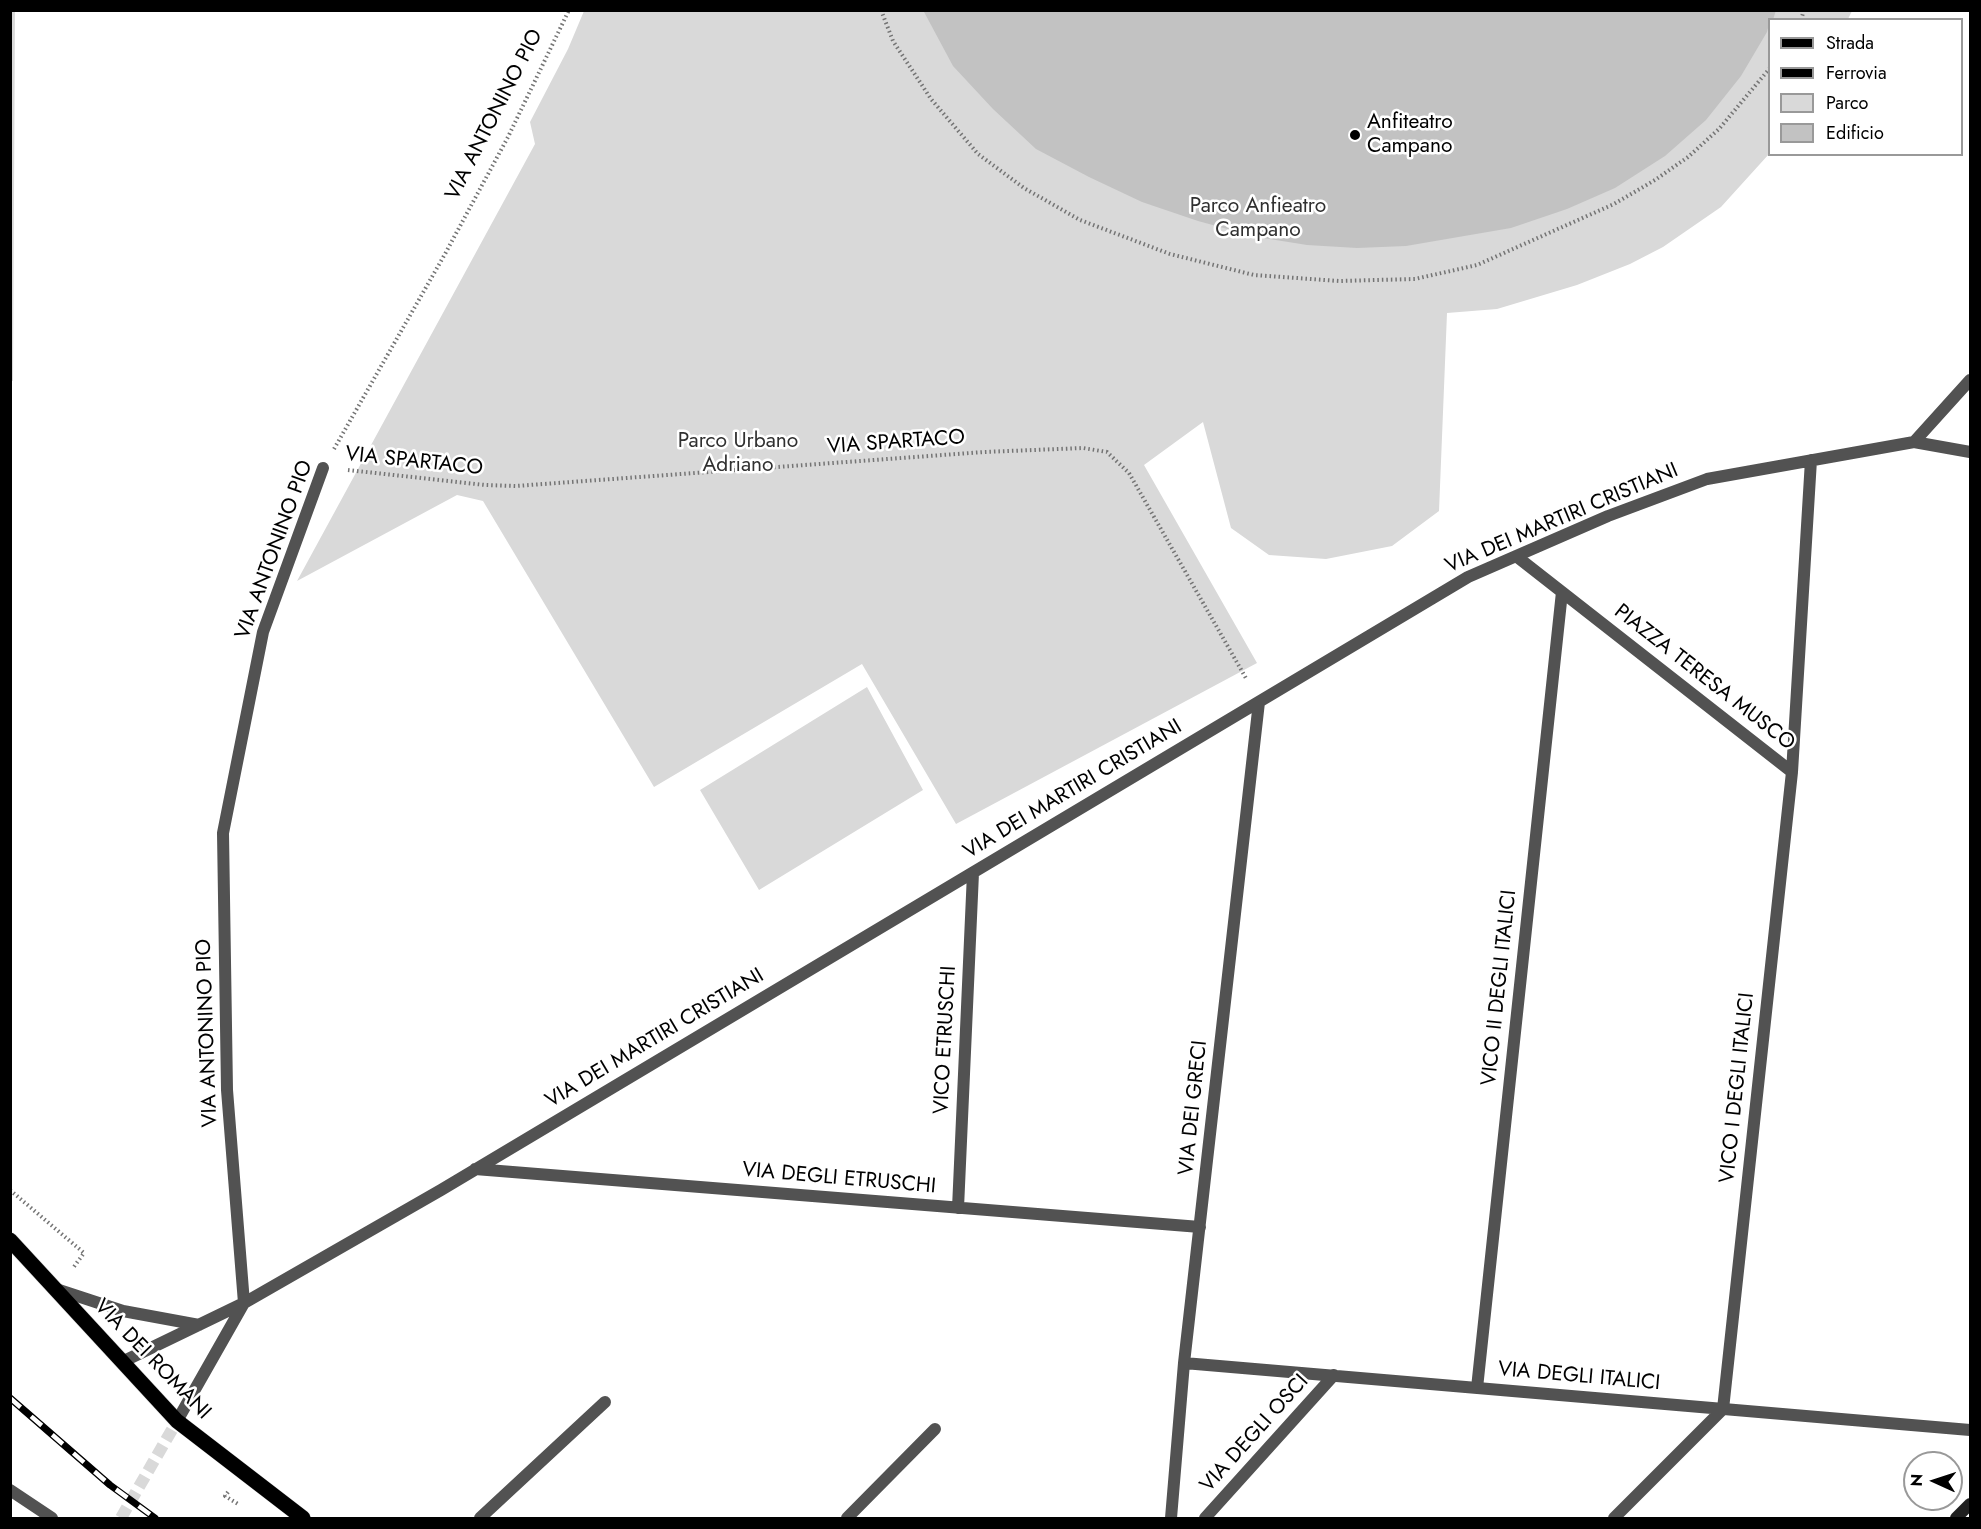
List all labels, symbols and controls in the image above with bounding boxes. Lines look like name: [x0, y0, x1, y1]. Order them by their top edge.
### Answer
legend: [1768, 18, 1963, 156]
street label: VIA ANTONINO PIO: [441, 25, 549, 205]
text: Strada: [1826, 30, 1874, 56]
text: Ferrovia: [1826, 60, 1887, 86]
text: Parco: [1826, 90, 1868, 116]
place label: Anfiteatro Campano: [1367, 110, 1453, 160]
text: Edificio: [1826, 120, 1884, 146]
marker: Anfiteatro Campano: [1348, 128, 1362, 142]
park label: Parco Anfieatro Campano: [1190, 194, 1326, 244]
street label: VIA SPARTACO: [826, 426, 966, 460]
park label: Parco Urbano Adriano: [678, 429, 798, 479]
street label: VIA SPARTACO: [344, 442, 484, 482]
street label: VIA ANTONINO PIO: [231, 457, 319, 643]
street label: VIA DEI MARTIRI CRISTIANI: [1442, 459, 1682, 579]
street label: PIAZZA TERESA MUSCO: [1609, 600, 1799, 756]
street label: VIA DEI MARTIRI CRISTIANI: [959, 715, 1187, 865]
street label: VICO II DEGLI ITALICI: [1477, 889, 1523, 1087]
street label: VIA ANTONINO PIO: [192, 938, 224, 1128]
street label: VIA DEI MARTIRI CRISTIANI: [541, 964, 769, 1114]
street label: VICO ETRUSCHI: [930, 965, 962, 1115]
street label: VICO I DEGLI ITALICI: [1715, 991, 1761, 1185]
street label: VIA DEI GRECI: [1174, 1039, 1214, 1177]
street label: VIA DEGLI ETRUSCHI: [741, 1158, 937, 1200]
street label: VIA DEI ROMANI: [88, 1295, 216, 1425]
street label: VIA DEGLI ITALICI: [1497, 1357, 1661, 1397]
street label: VIA DEGLI OSCI: [1196, 1370, 1314, 1498]
north arrow: [1903, 1451, 1963, 1511]
text: N: [1905, 1473, 1928, 1487]

